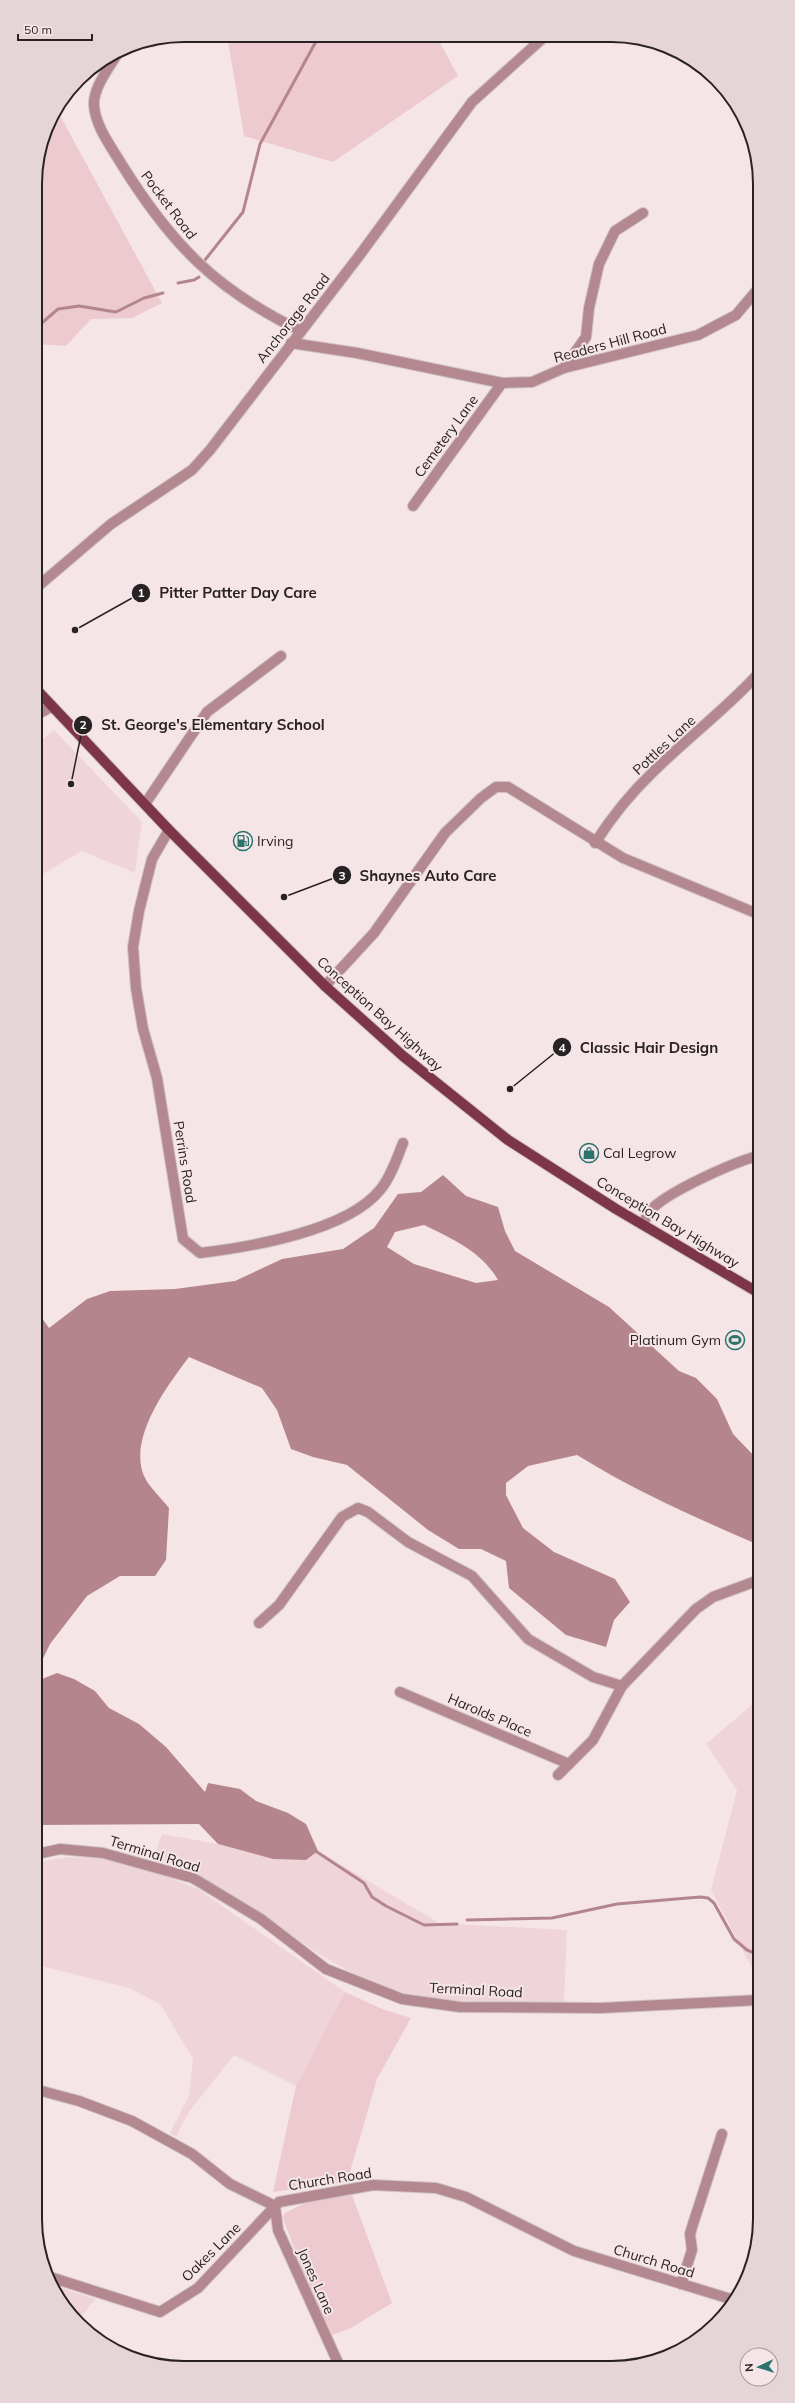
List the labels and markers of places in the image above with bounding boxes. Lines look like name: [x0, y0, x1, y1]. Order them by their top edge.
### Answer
callout: Pitter Patter Day Care: [131, 579, 324, 606]
callout: St. George's Elementary School: [73, 712, 333, 739]
fuel station icon: Irving: [232, 830, 254, 852]
place label: Irving: [257, 832, 294, 850]
callout: Shaynes Auto Care: [332, 862, 505, 889]
callout: Classic Hair Design: [552, 1034, 726, 1061]
shop icon: Cal Legrow: [578, 1142, 600, 1164]
place label: Cal Legrow: [603, 1144, 676, 1162]
sports icon: Platinum Gym: [724, 1329, 746, 1351]
place label: Platinum Gym: [630, 1331, 721, 1349]

